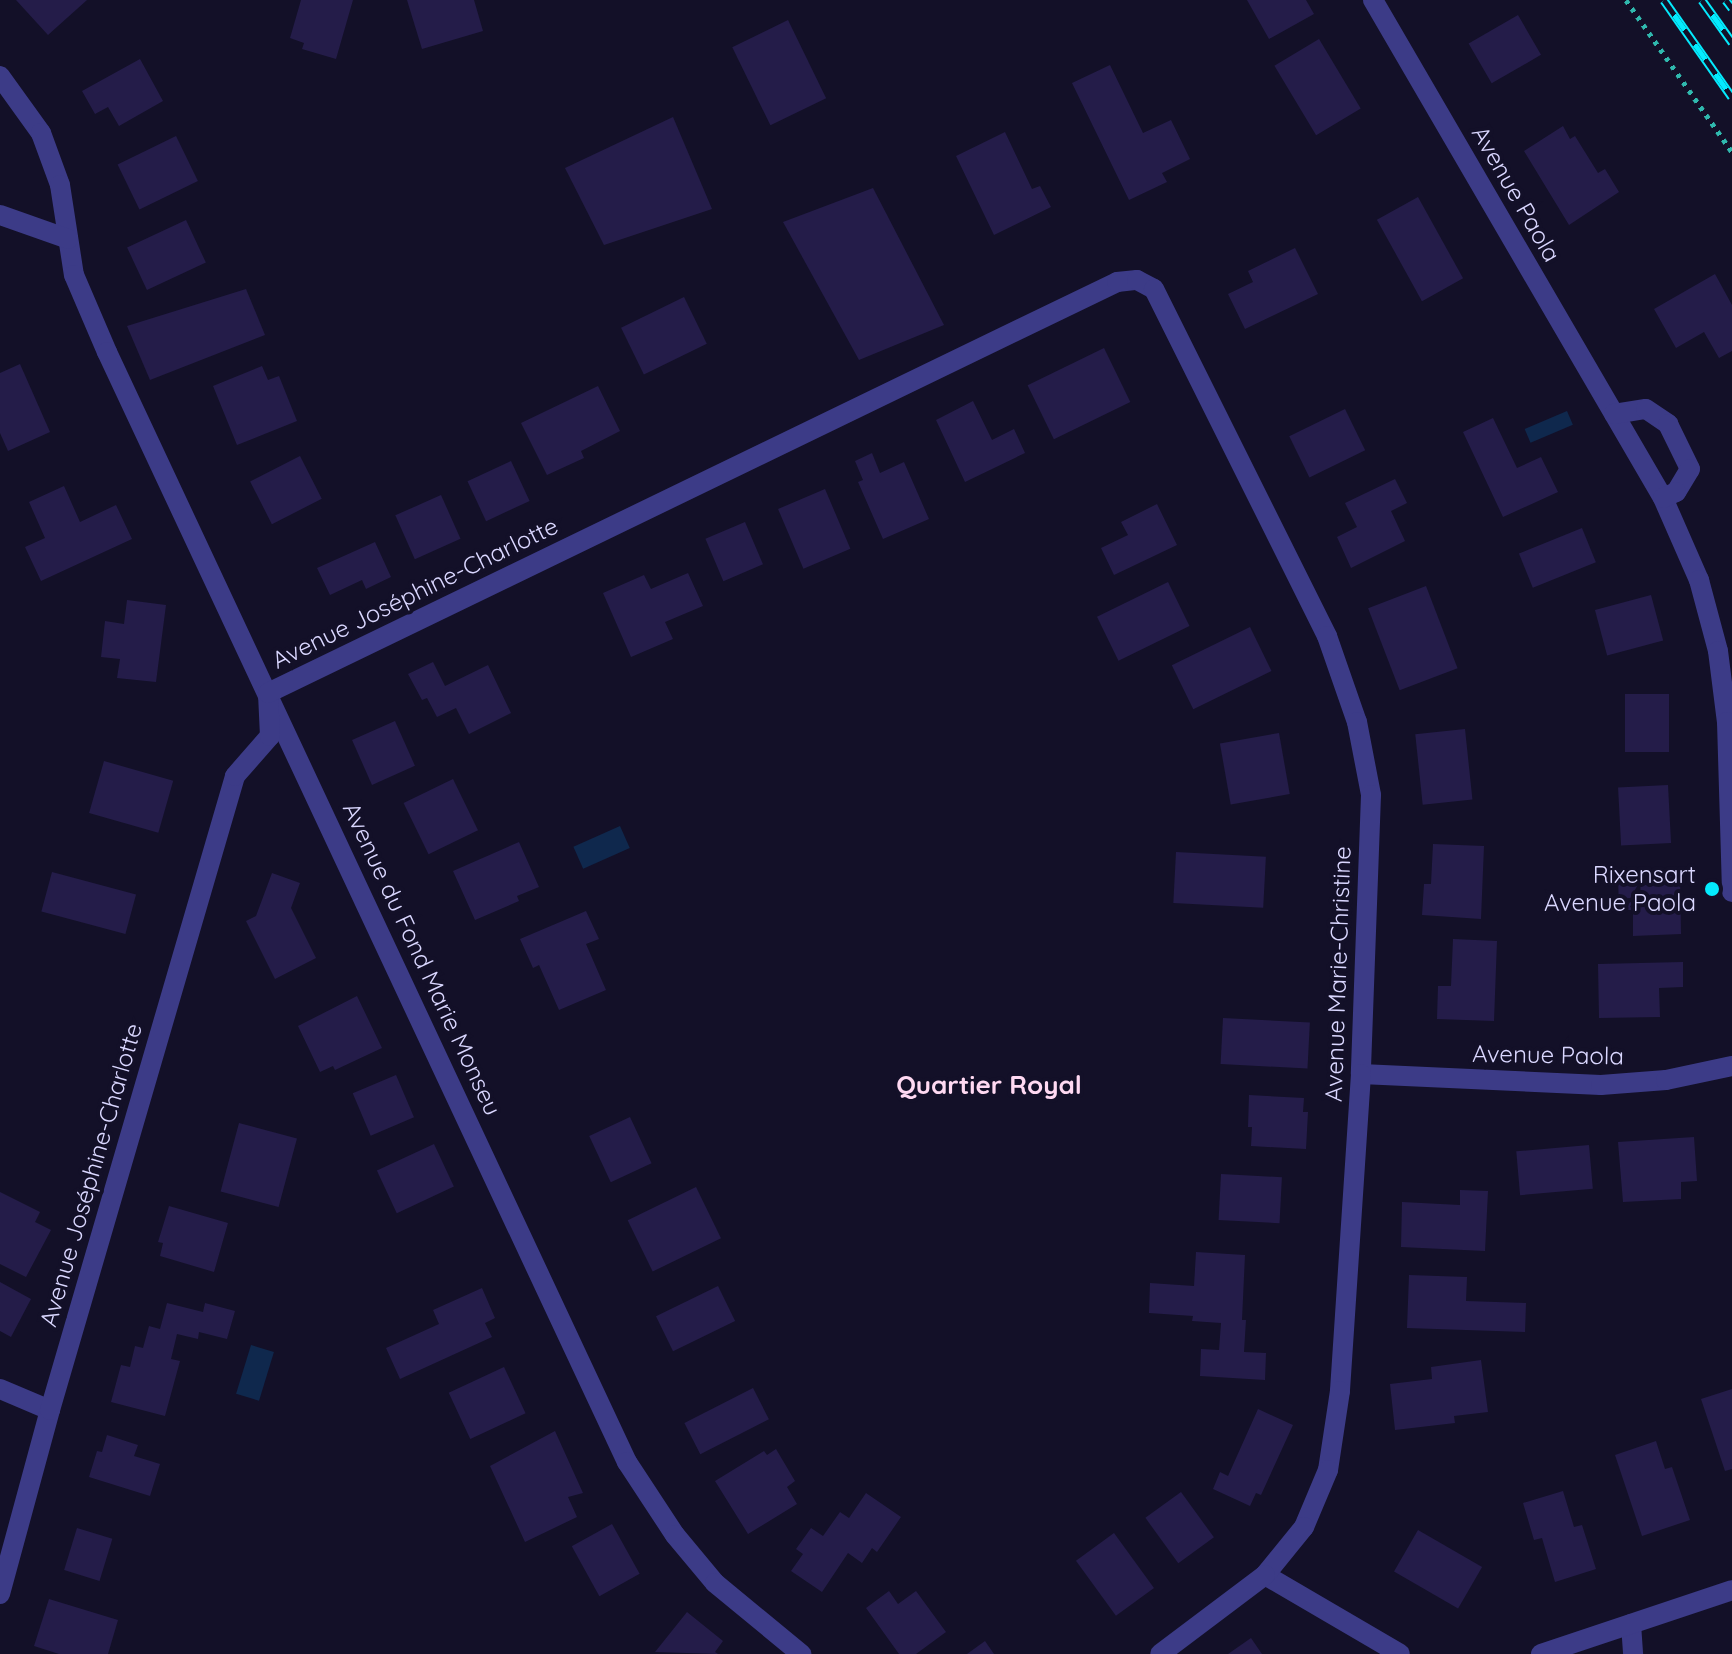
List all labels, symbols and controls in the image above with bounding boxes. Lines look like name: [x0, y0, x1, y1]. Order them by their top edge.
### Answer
street label: Avenue Paola: [1466, 121, 1566, 267]
street label: Avenue Joséphine-Charlotte: [267, 511, 563, 675]
street label: Avenue du Fond Marie Monseu: [337, 798, 507, 1120]
street label: Avenue Marie-Christine: [1319, 846, 1357, 1102]
place label: Rixensart Avenue Paola: [1544, 861, 1696, 917]
marker: Rixensart Avenue Paola: [1703, 880, 1721, 898]
street label: Avenue Joséphine-Charlotte: [34, 1020, 148, 1330]
street label: Avenue Paola: [1472, 1039, 1624, 1071]
district label: Quartier Royal: [896, 1069, 1082, 1101]

